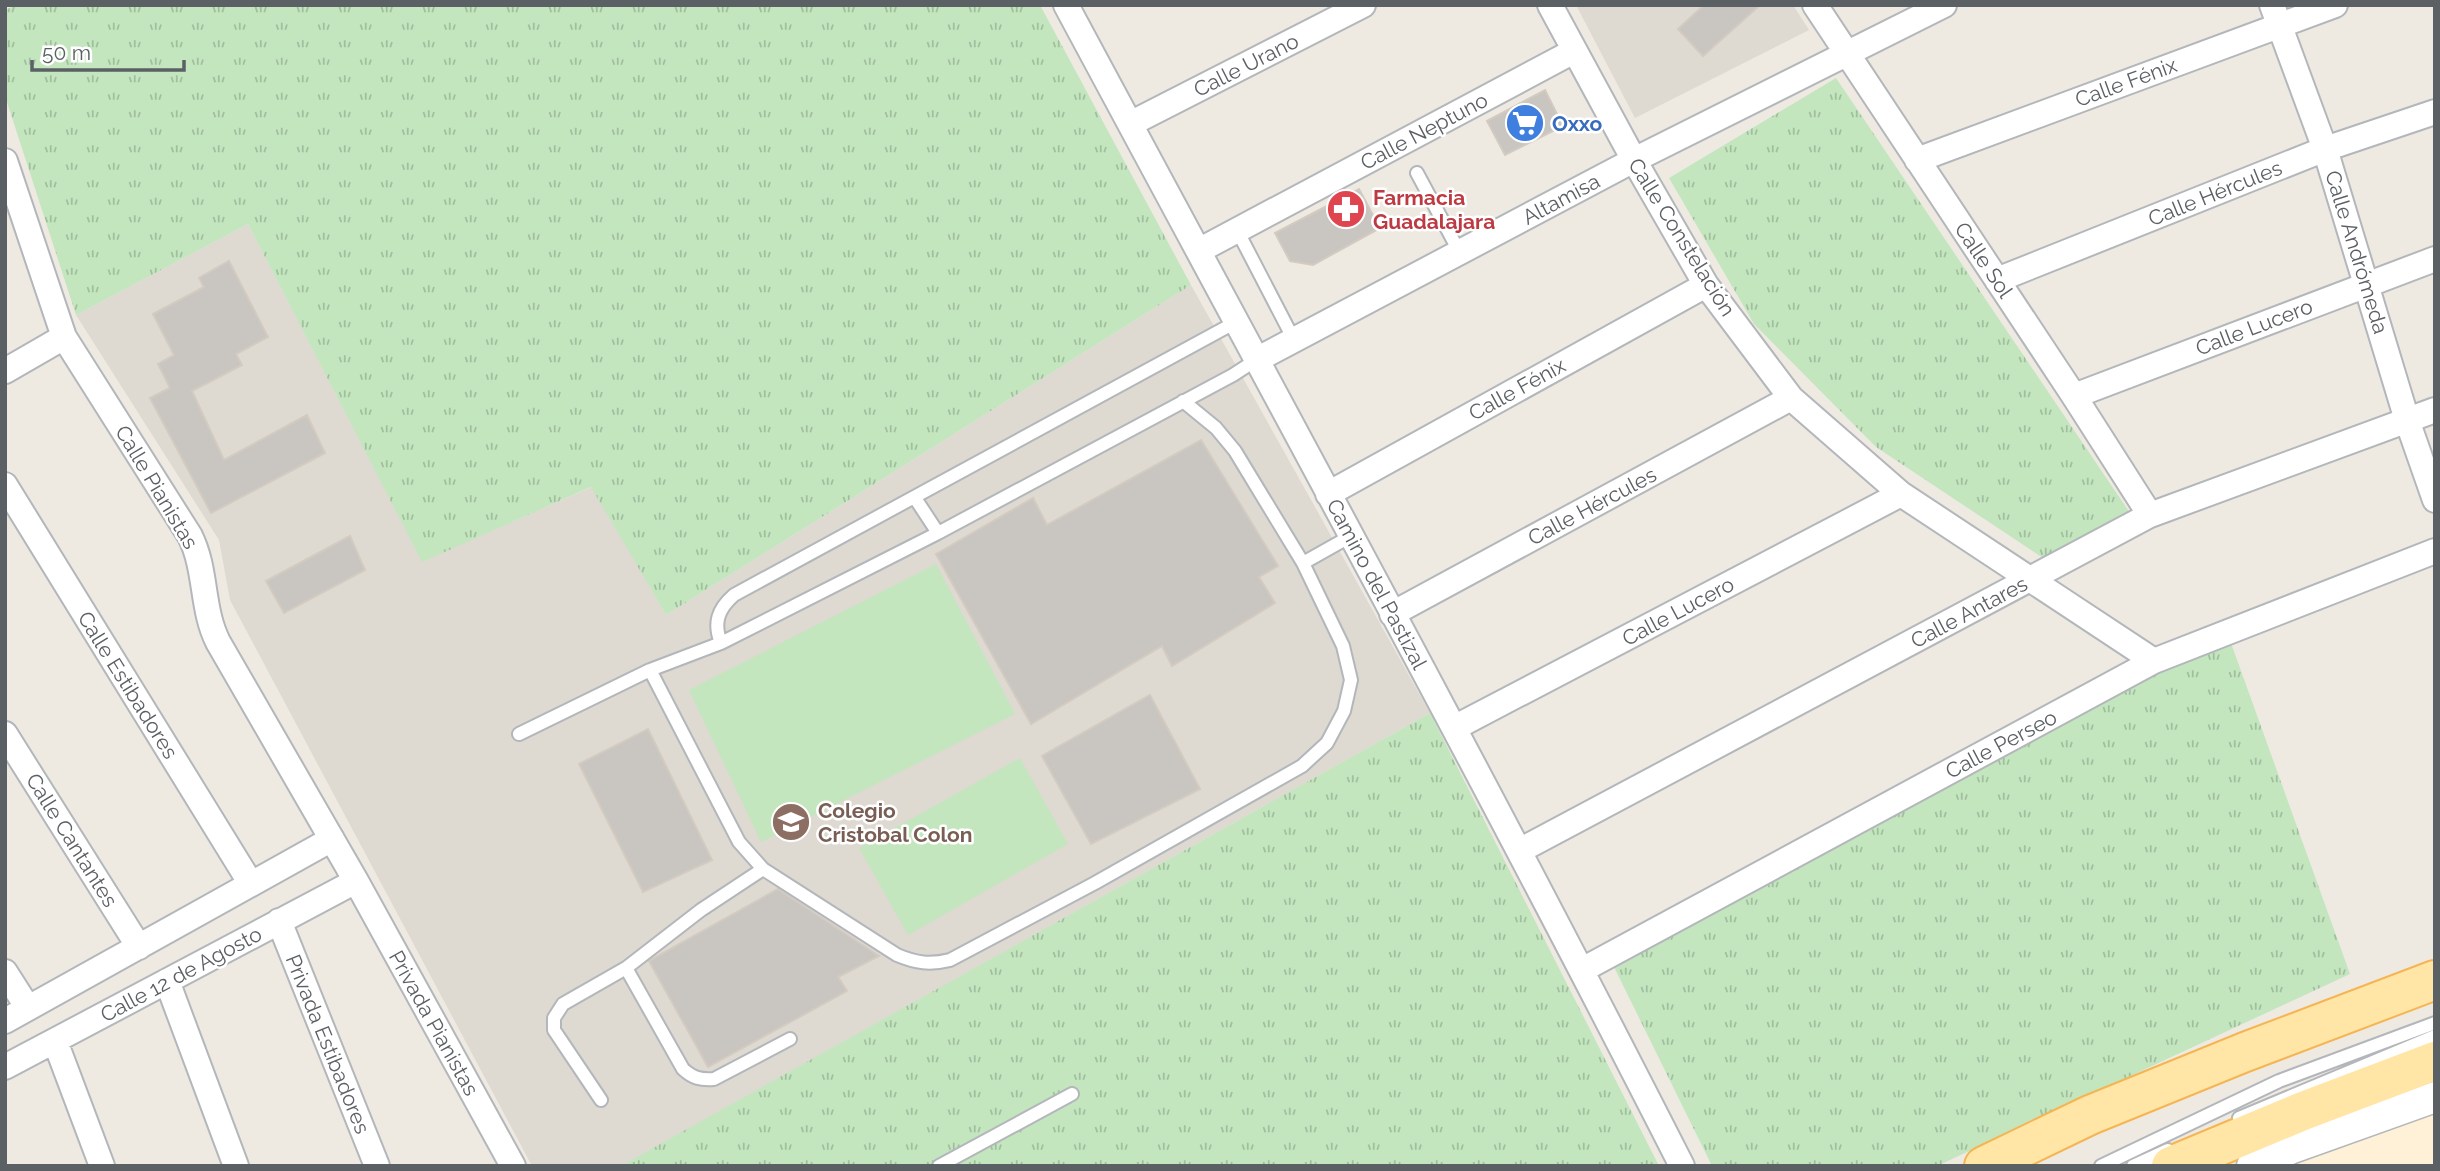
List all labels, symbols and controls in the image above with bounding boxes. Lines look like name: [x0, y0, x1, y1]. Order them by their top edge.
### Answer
scale bar: [32, 28, 184, 72]
street label: Calle Urano: [1189, 28, 1303, 102]
text: 50 m: [42, 40, 91, 65]
street label: Calle Fénix: [2072, 52, 2181, 112]
street label: Calle Neptuno: [1356, 87, 1492, 175]
supermarket icon: Oxxo: [1504, 102, 1546, 144]
place label: Oxxo: [1552, 111, 1602, 136]
street label: Calle Constelación: [1623, 153, 1741, 321]
street label: Calle Hércules: [2145, 155, 2285, 231]
street label: Calle Andrómeda: [2320, 167, 2394, 337]
street label: Altamisa: [1518, 168, 1604, 230]
place label: Farmacia Guadalajara: [1373, 185, 1495, 234]
pharmacy icon: Farmacia Guadalajara: [1325, 188, 1367, 230]
street label: Calle Sol: [1950, 217, 2019, 303]
street label: Calle Lucero: [2192, 293, 2316, 361]
street label: Calle Fénix: [1464, 352, 1570, 426]
street label: Calle Pianistas: [110, 421, 204, 553]
street label: Calle Hércules: [1524, 462, 1660, 550]
street label: Camino del Pastizal: [1322, 495, 1433, 674]
street label: Calle Lucero: [1618, 571, 1738, 651]
street label: Calle Antares: [1906, 571, 2032, 653]
street label: Calle Estibadores: [73, 607, 183, 763]
street label: Calle Perseo: [1941, 704, 2061, 784]
street label: Calle Cantantes: [21, 769, 123, 911]
place label: Colegio Cristobal Colon: [818, 798, 973, 847]
school or university icon: Colegio Cristobal Colon: [770, 801, 812, 843]
street label: Calle 12 de Agosto: [96, 921, 266, 1027]
street label: Privada Pianistas: [384, 946, 484, 1100]
street label: Privada Estibadores: [281, 951, 375, 1137]

